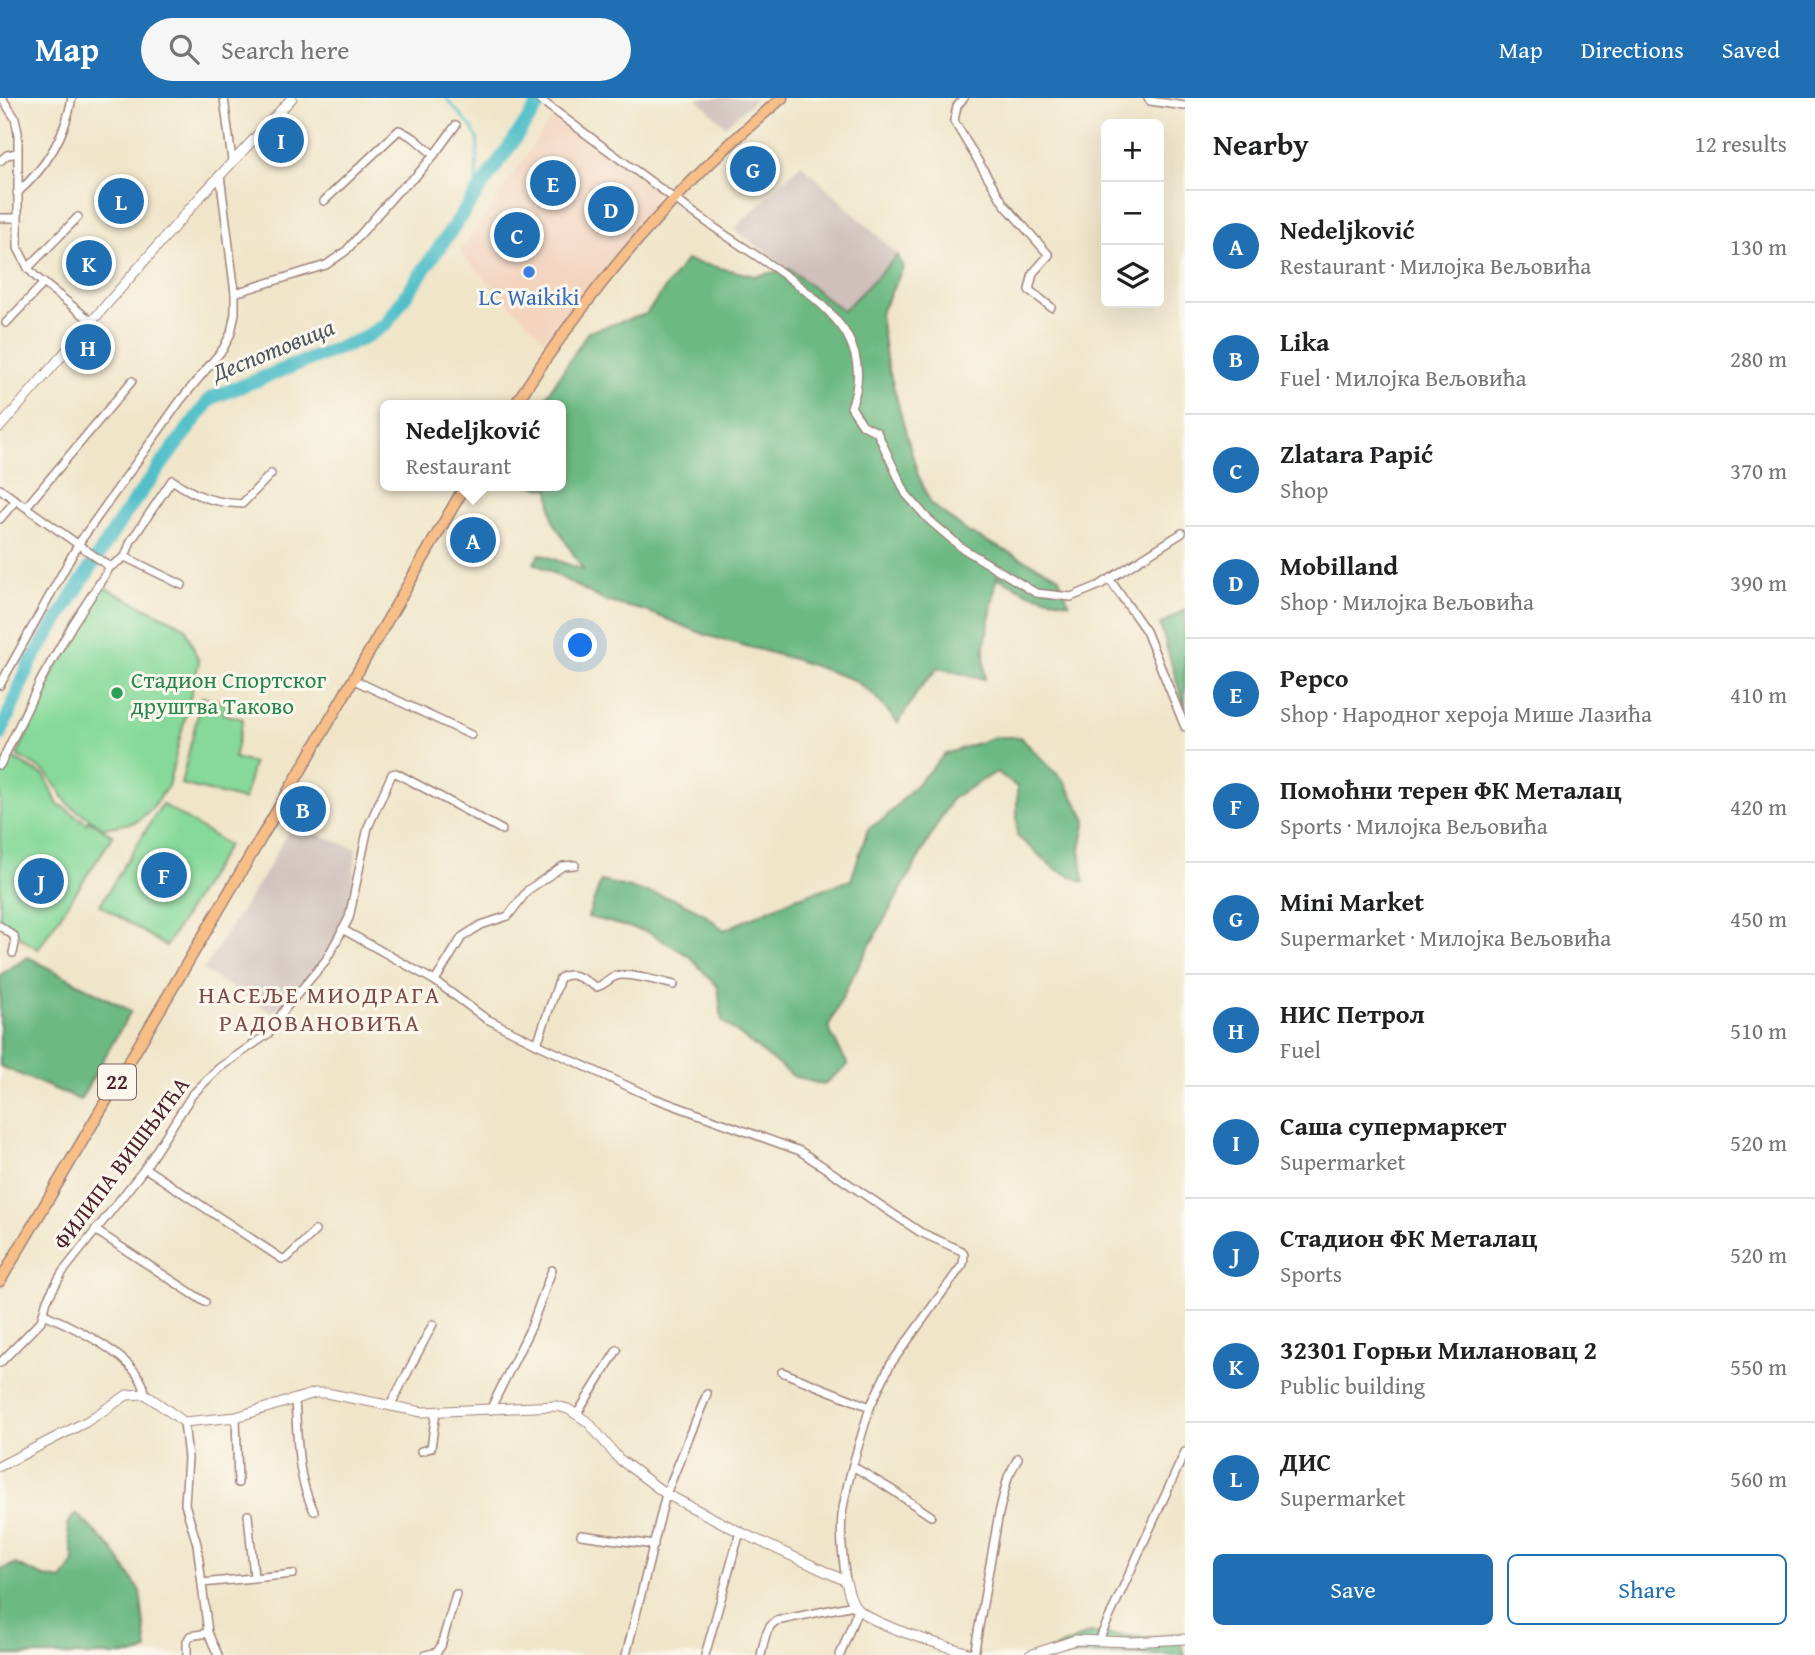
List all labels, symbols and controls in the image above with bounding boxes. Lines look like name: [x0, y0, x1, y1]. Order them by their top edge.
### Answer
search box: [141, 18, 631, 81]
text: Map: [35, 25, 99, 73]
icon: search: [165, 30, 203, 68]
text: Search here: [221, 30, 349, 69]
text: Map: [1499, 32, 1543, 67]
text: Directions: [1581, 32, 1684, 67]
text: Saved: [1722, 32, 1780, 67]
pin: I: [258, 114, 304, 166]
map controls: [1101, 119, 1164, 308]
button: +: [1101, 119, 1164, 182]
text: Nearby: [1213, 122, 1309, 166]
text: 12 results: [1695, 127, 1787, 160]
pin: G: [730, 143, 776, 195]
pin: E: [530, 157, 576, 209]
pin: L: [98, 175, 144, 227]
button: −: [1101, 182, 1164, 245]
pin: D: [588, 183, 634, 235]
pin: C: [494, 209, 540, 261]
text: Nedeljković: [1280, 210, 1415, 249]
text: A: [1229, 230, 1243, 263]
text: 130 m: [1730, 230, 1787, 263]
pin: K: [66, 237, 112, 289]
button: layers: [1101, 245, 1164, 308]
text: Restaurant · Милојка Вељовића: [1280, 249, 1591, 282]
marker: LC Waikiki: [521, 264, 537, 280]
place label: LC Waikiki: [478, 280, 580, 313]
water label: Деспотовица: [205, 309, 339, 391]
pin: H: [65, 321, 111, 373]
text: Lika: [1280, 322, 1330, 361]
text: B: [1229, 342, 1243, 375]
text: 280 m: [1730, 342, 1787, 375]
text: Fuel · Милојка Вељовића: [1280, 361, 1526, 394]
popup: [380, 400, 566, 491]
text: Nedeljković: [406, 410, 540, 449]
text: Zlatara Papić: [1280, 434, 1433, 473]
text: Restaurant: [406, 449, 511, 482]
text: C: [1229, 454, 1243, 487]
text: 370 m: [1730, 454, 1787, 487]
text: Shop: [1280, 473, 1328, 506]
pin: A: [450, 514, 496, 566]
text: Mobilland: [1280, 546, 1398, 585]
text: D: [1229, 566, 1243, 599]
text: 390 m: [1730, 566, 1787, 599]
text: Shop · Милојка Вељовића: [1280, 585, 1534, 618]
your location: [563, 628, 597, 662]
text: Pepco: [1280, 658, 1349, 697]
place label: Стадион Спортског друштва Таково: [131, 663, 327, 722]
text: E: [1230, 678, 1242, 711]
text: 410 m: [1730, 678, 1787, 711]
marker: Стадион Спортског друштва Таково: [109, 685, 125, 701]
text: Shop · Народног хероја Мише Лазића: [1280, 697, 1652, 730]
text: Помоћни терен ФК Металац: [1280, 770, 1622, 809]
pin: B: [280, 783, 326, 835]
text: F: [1230, 790, 1242, 823]
text: 420 m: [1730, 790, 1787, 823]
text: Sports · Милојка Вељовића: [1280, 809, 1548, 842]
pin: F: [141, 849, 187, 901]
pin: J: [18, 855, 64, 907]
text: Mini Market: [1280, 882, 1424, 921]
text: G: [1229, 902, 1243, 935]
text: 450 m: [1730, 902, 1787, 935]
text: Supermarket · Милојка Вељовића: [1280, 921, 1611, 954]
district label: НАСЕЉЕ МИОДРАГА РАДОВАНОВИЋА: [199, 977, 441, 1040]
text: НИС Петрол: [1280, 994, 1425, 1033]
text: H: [1228, 1014, 1244, 1047]
text: 510 m: [1730, 1014, 1787, 1047]
text: Fuel: [1280, 1033, 1321, 1066]
road number: 22: [98, 1065, 136, 1100]
street label: ФИЛИПА ВИШЊИЋА: [45, 1069, 197, 1256]
text: Саша супермаркет: [1280, 1106, 1506, 1145]
text: I: [1232, 1126, 1240, 1159]
text: 520 m: [1730, 1126, 1787, 1159]
text: Supermarket: [1280, 1145, 1406, 1178]
text: Стадион ФК Металац: [1280, 1218, 1537, 1257]
text: J: [1232, 1238, 1240, 1271]
text: 520 m: [1730, 1238, 1787, 1271]
text: Sports: [1280, 1257, 1342, 1290]
text: 32301 Горњи Милановац 2: [1280, 1330, 1597, 1369]
text: K: [1229, 1350, 1243, 1383]
text: 550 m: [1730, 1350, 1787, 1383]
text: Public building: [1280, 1369, 1425, 1402]
text: ДИС: [1280, 1442, 1331, 1481]
text: L: [1230, 1462, 1242, 1495]
text: 560 m: [1730, 1462, 1787, 1495]
text: Supermarket: [1280, 1481, 1406, 1514]
button: Save: [1213, 1554, 1493, 1625]
button: Share: [1507, 1554, 1787, 1625]

